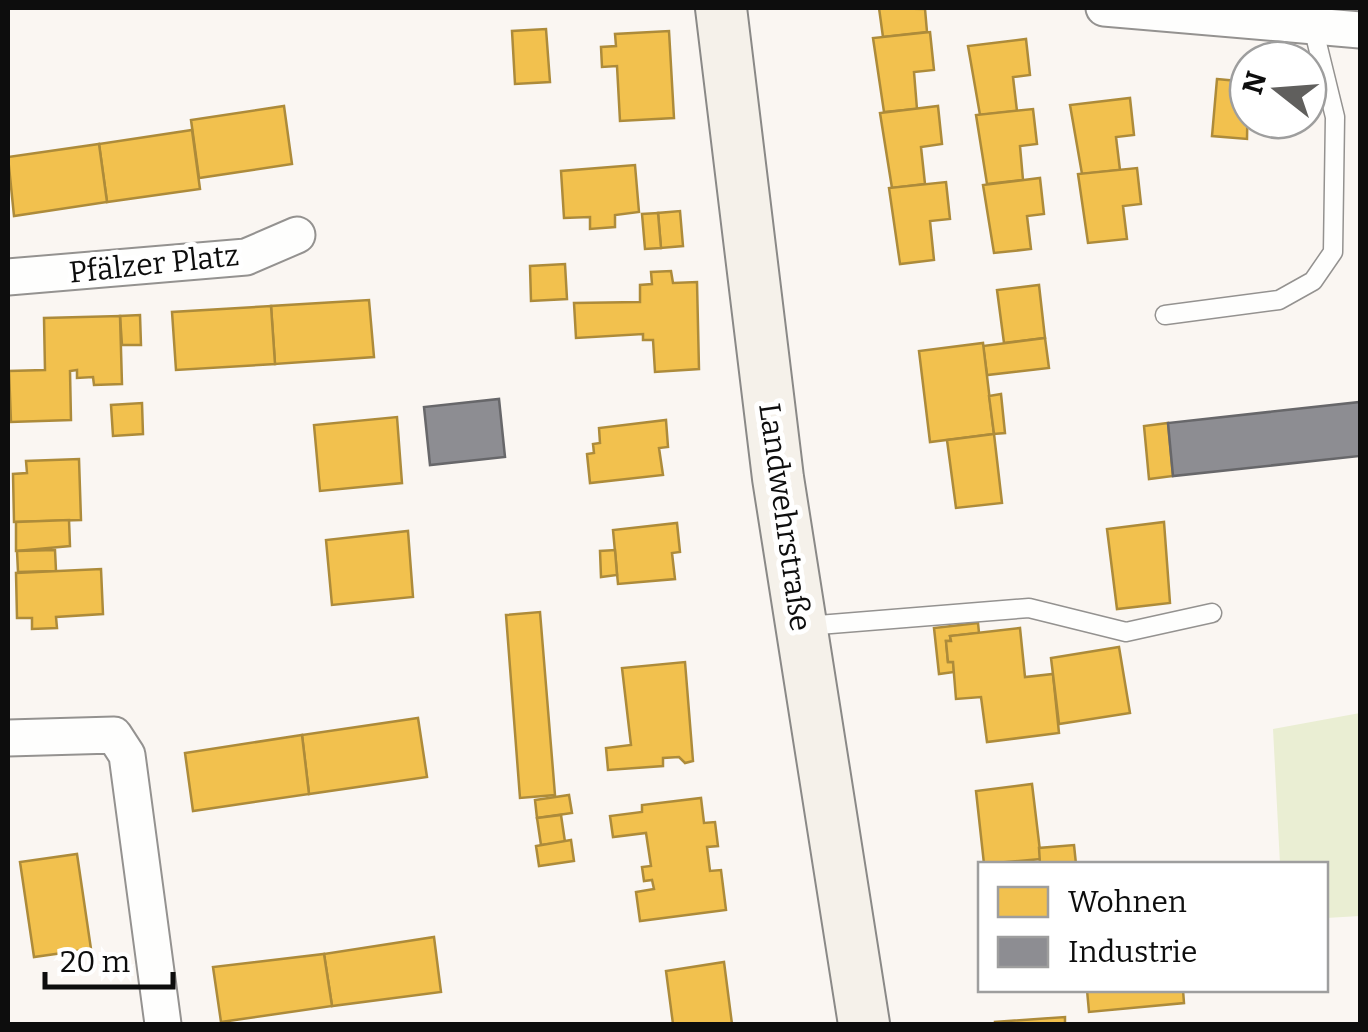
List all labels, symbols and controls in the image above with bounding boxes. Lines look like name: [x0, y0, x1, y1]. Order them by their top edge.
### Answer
north arrow: [1228, 40, 1328, 140]
text: N: [1236, 68, 1274, 98]
street label: Pfälzer Platz: [67, 237, 241, 291]
street label: Landwehrstraße: [751, 401, 819, 633]
legend: [978, 862, 1328, 992]
text: Wohnen: [1068, 884, 1187, 920]
scale bar: [45, 927, 172, 989]
text: Industrie: [1068, 934, 1197, 970]
text: 20 m: [60, 944, 131, 980]

